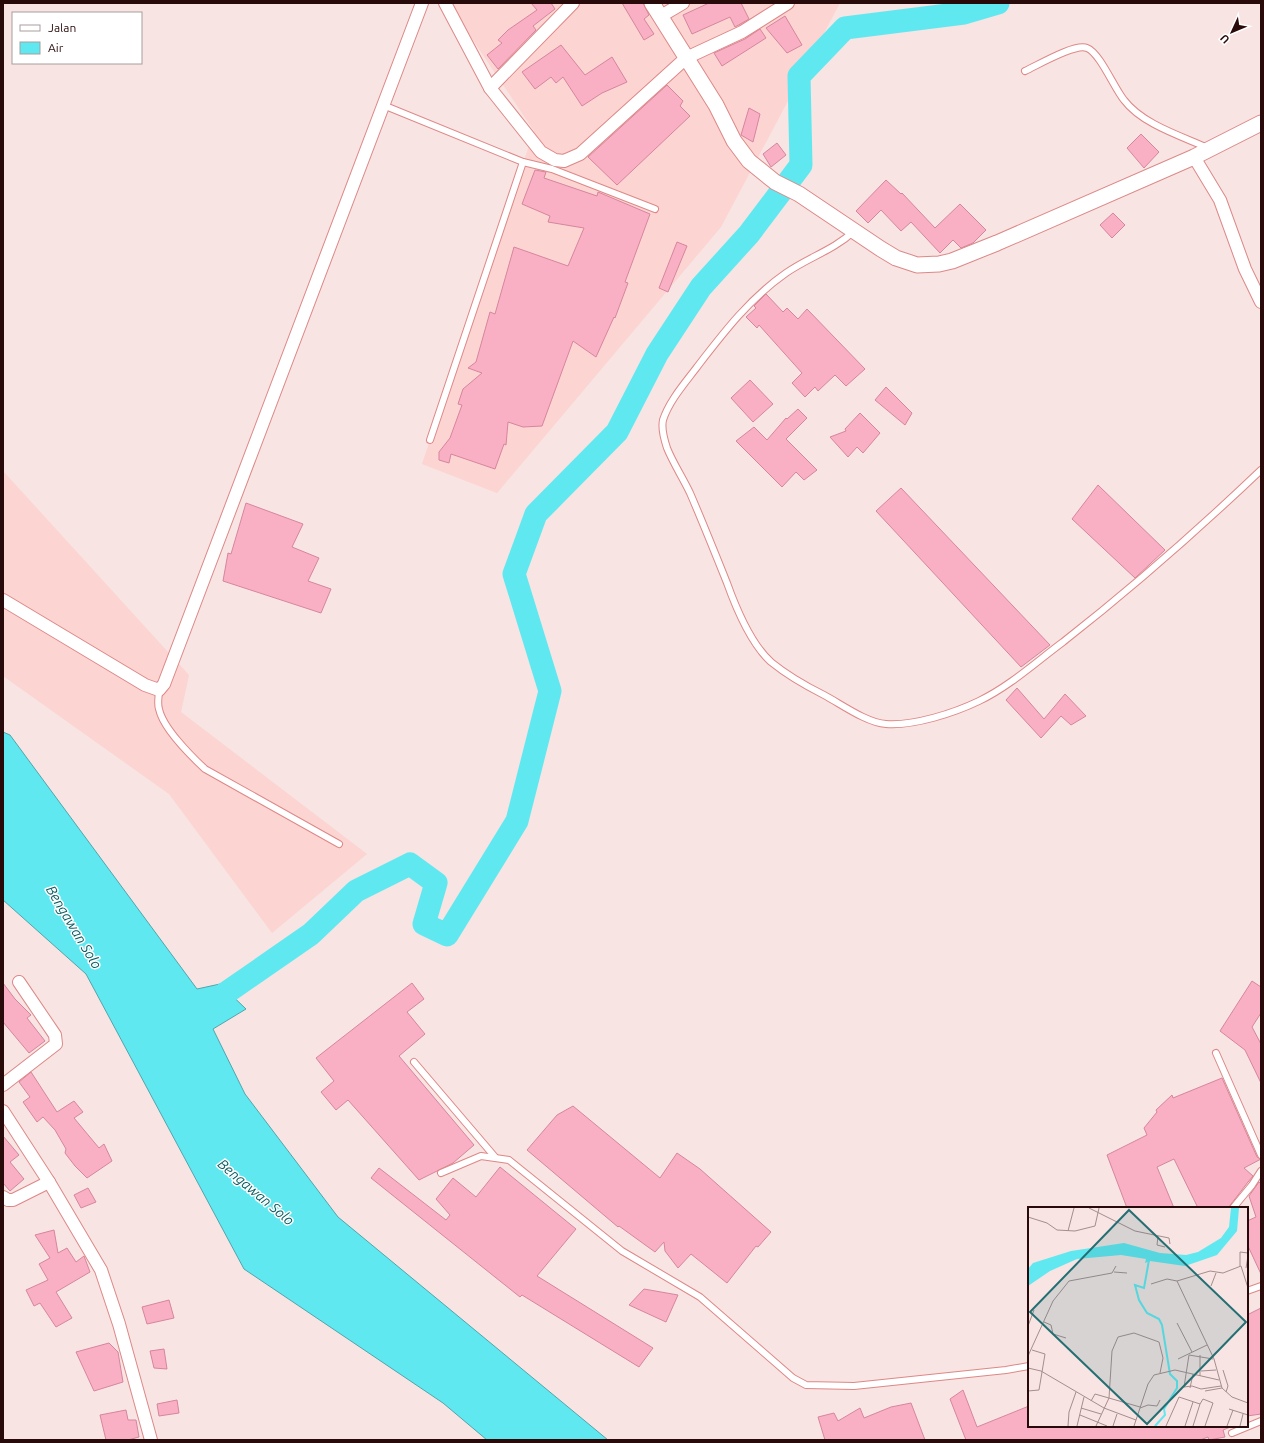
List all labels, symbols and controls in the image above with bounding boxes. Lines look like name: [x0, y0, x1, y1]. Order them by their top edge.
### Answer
legend: [12, 12, 142, 64]
north arrow: [1212, 12, 1252, 52]
text: Jalan: [48, 21, 76, 34]
text: U: [1218, 32, 1232, 46]
text: Air: [48, 41, 64, 54]
water label: Bengawan Solo: [43, 882, 105, 972]
water label: Bengawan Solo: [215, 1156, 298, 1229]
inset map: [1028, 1207, 1248, 1427]

